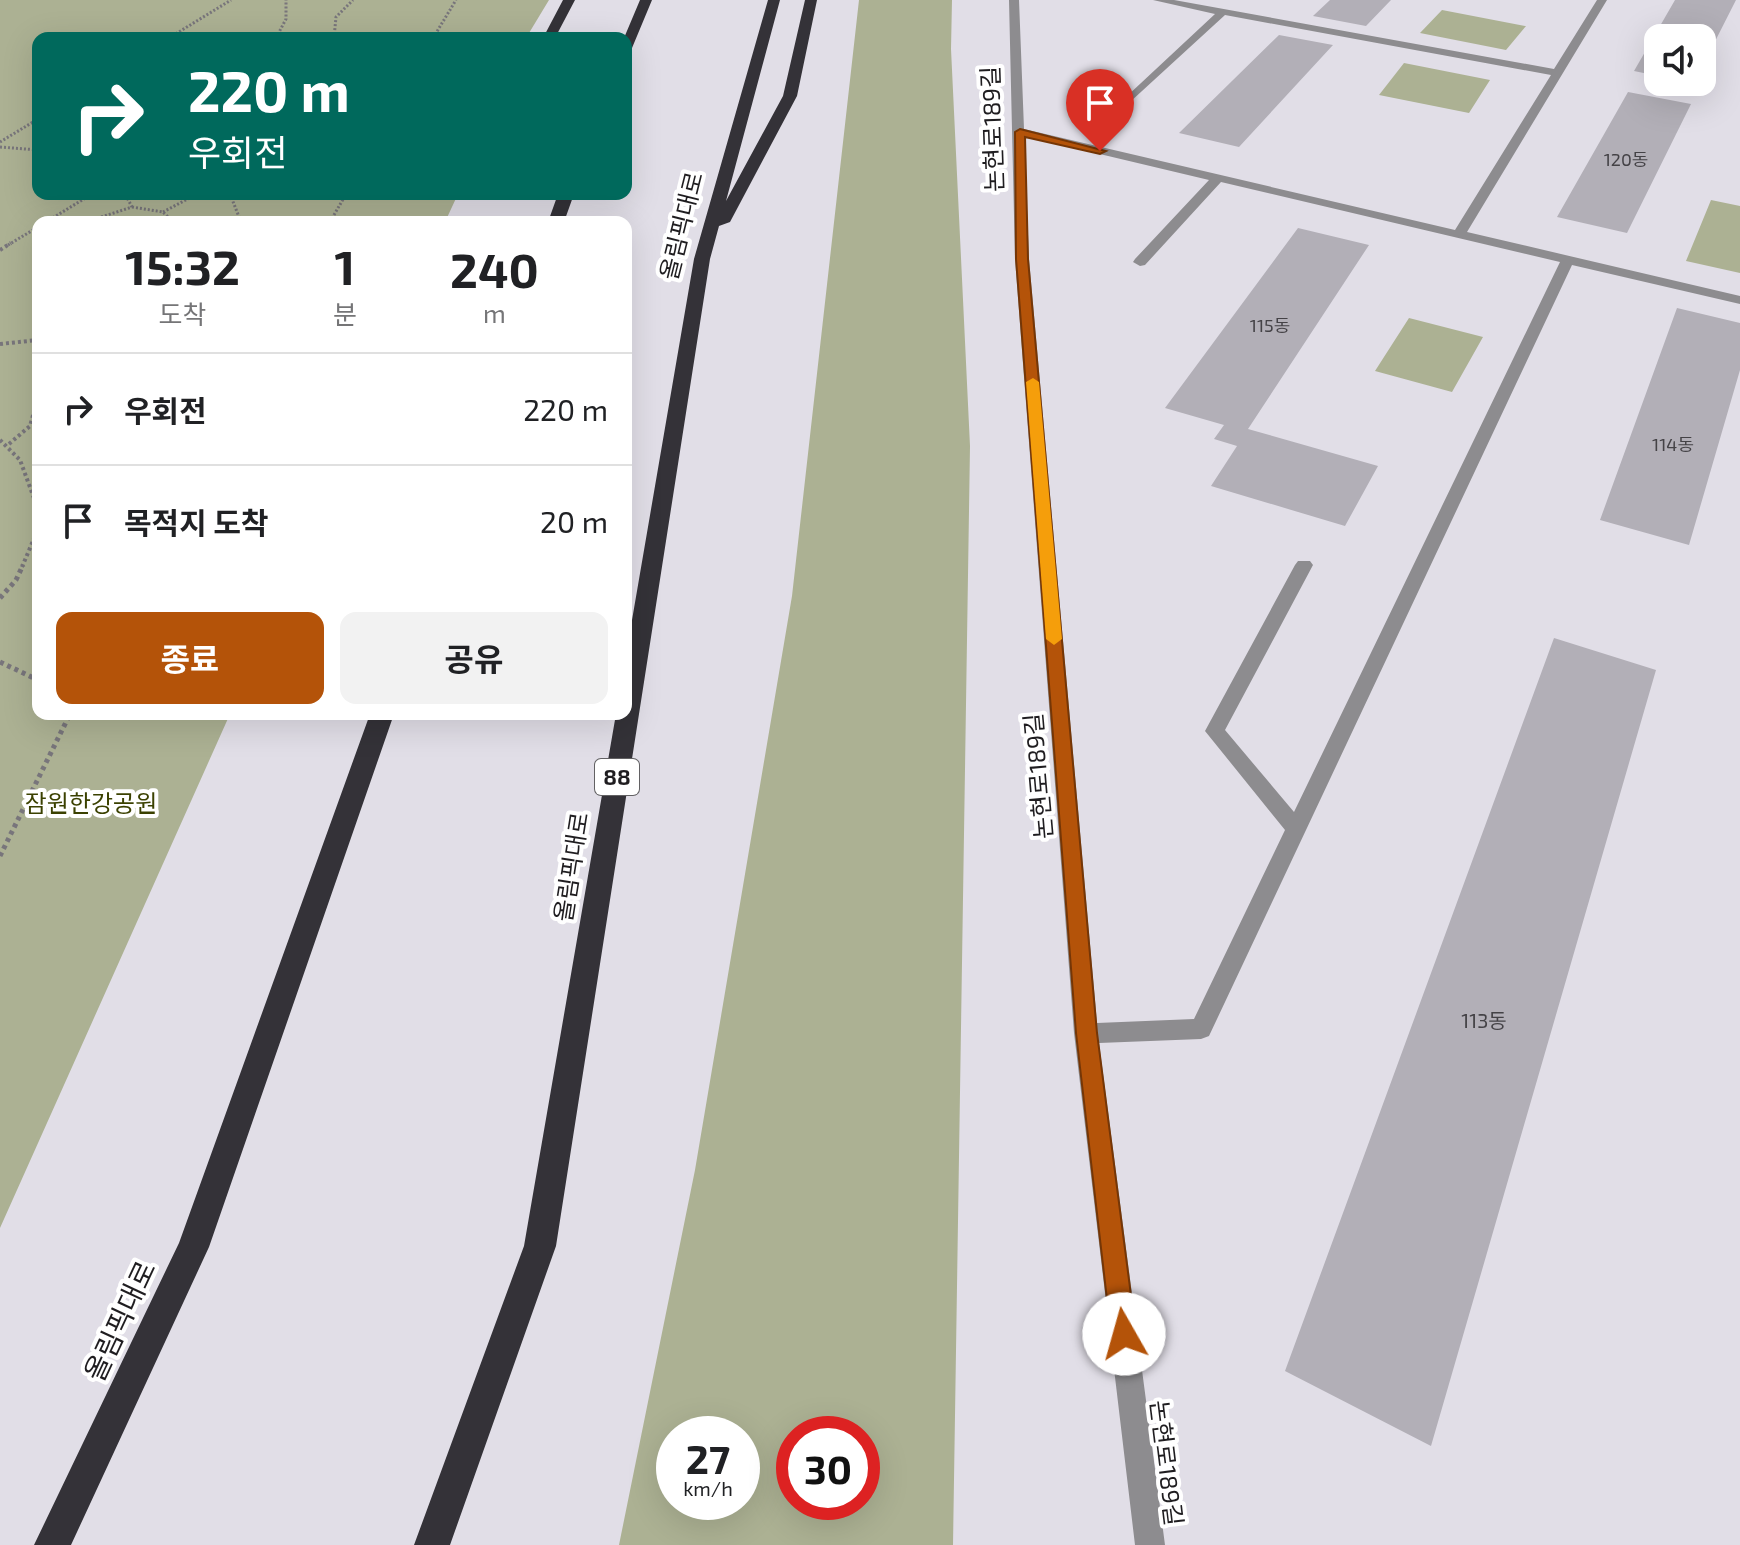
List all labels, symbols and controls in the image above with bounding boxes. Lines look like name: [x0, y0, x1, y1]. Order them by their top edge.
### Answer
map controls: [1644, 24, 1716, 96]
button: sound: [1644, 24, 1716, 96]
text: 220 m: [188, 56, 350, 123]
icon: right: [56, 64, 160, 168]
street label: 논현로189길: [975, 65, 1008, 193]
pin: [1066, 69, 1134, 151]
icon: arrive: [1078, 81, 1122, 125]
text: 우회전: [188, 130, 287, 173]
house number: 120동: [1604, 148, 1648, 170]
street label: 올림픽대로: [653, 169, 708, 283]
text: 15:32: [125, 237, 240, 295]
text: 1: [335, 237, 355, 295]
text: 240: [450, 240, 539, 298]
text: m: [483, 297, 506, 328]
text: 도착: [159, 298, 206, 329]
text: 분: [333, 298, 357, 329]
house number: 115동: [1250, 314, 1290, 336]
icon: right: [56, 387, 100, 431]
text: 220 m: [523, 391, 608, 427]
text: 우회전: [124, 392, 207, 428]
house number: 114동: [1652, 433, 1694, 455]
icon: arrive: [56, 499, 100, 543]
text: 20 m: [540, 503, 608, 539]
text: 목적지 도착: [124, 504, 268, 540]
button: 종료: [56, 612, 324, 704]
button: 공유: [340, 612, 608, 704]
street label: 논현로189길: [1018, 712, 1057, 840]
road number: 88: [595, 759, 639, 795]
park label: 잠원한강공원: [25, 788, 157, 817]
street label: 올림픽대로: [548, 810, 593, 924]
house number: 113동: [1461, 1008, 1507, 1032]
street label: 올림픽대로: [76, 1255, 162, 1386]
position arrow: [1082, 1292, 1166, 1376]
street label: 논현로189길: [1145, 1398, 1190, 1527]
speed limit sign: 30: [776, 1416, 880, 1520]
text: 27: [686, 1434, 730, 1482]
text: km/h: [683, 1476, 733, 1500]

